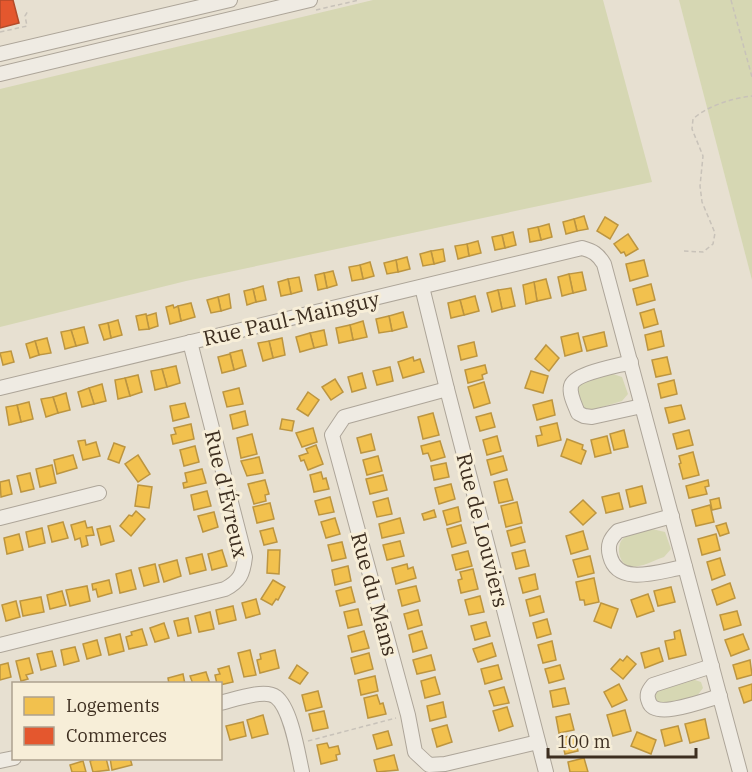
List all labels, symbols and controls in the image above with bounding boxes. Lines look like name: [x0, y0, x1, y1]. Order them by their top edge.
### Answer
street label: Rue Paul-Mainguy: [200, 284, 383, 352]
street label: Rue d'Évreux: [199, 427, 255, 561]
street label: Rue de Louviers: [450, 450, 516, 610]
street label: Rue du Mans: [345, 529, 405, 659]
legend: [12, 682, 222, 760]
text: Logements: [66, 694, 160, 717]
scale bar: [548, 721, 696, 759]
text: Commerces: [66, 724, 167, 747]
text: 100 m: [557, 730, 611, 753]

